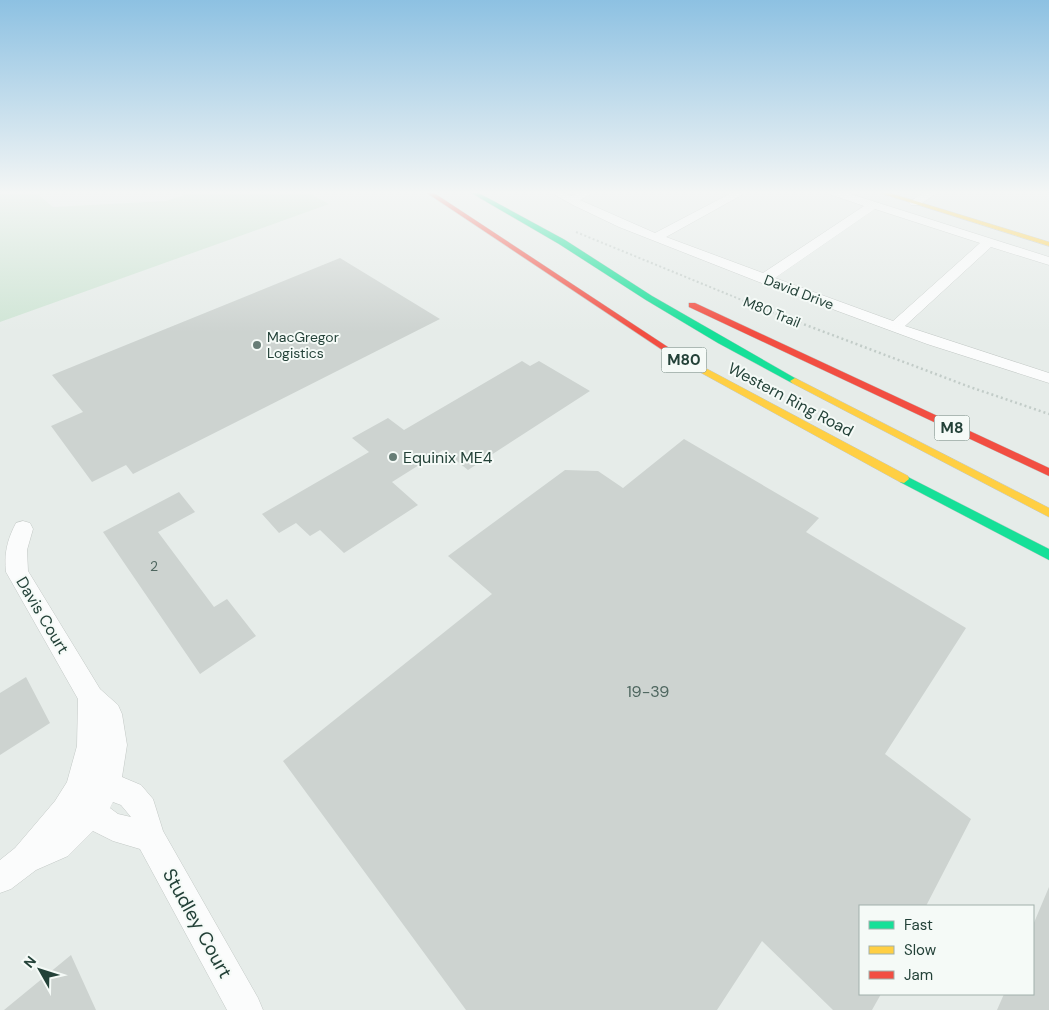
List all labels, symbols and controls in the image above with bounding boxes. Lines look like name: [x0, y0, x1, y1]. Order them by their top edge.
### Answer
street label: David Drive: [762, 270, 837, 314]
street label: M80 Trail: [741, 292, 803, 332]
place label: MacGregor Logistics: [267, 328, 339, 362]
marker: MacGregor Logistics: [251, 339, 263, 351]
road number: M80: [662, 348, 706, 372]
street label: Western Ring Road: [725, 358, 857, 441]
road number: M8: [934, 416, 970, 440]
place label: Equinix ME4: [403, 447, 493, 468]
marker: Equinix ME4: [387, 451, 399, 463]
house number: 2: [150, 557, 158, 575]
street label: Davis Court: [11, 573, 74, 658]
house number: 19-39: [627, 681, 669, 702]
street label: Studley Court: [157, 864, 238, 983]
legend: [859, 905, 1034, 995]
text: Fast: [904, 915, 933, 935]
text: Slow: [904, 940, 937, 960]
north arrow: [15, 945, 65, 995]
text: N: [20, 952, 40, 971]
text: Jam: [904, 965, 933, 985]

